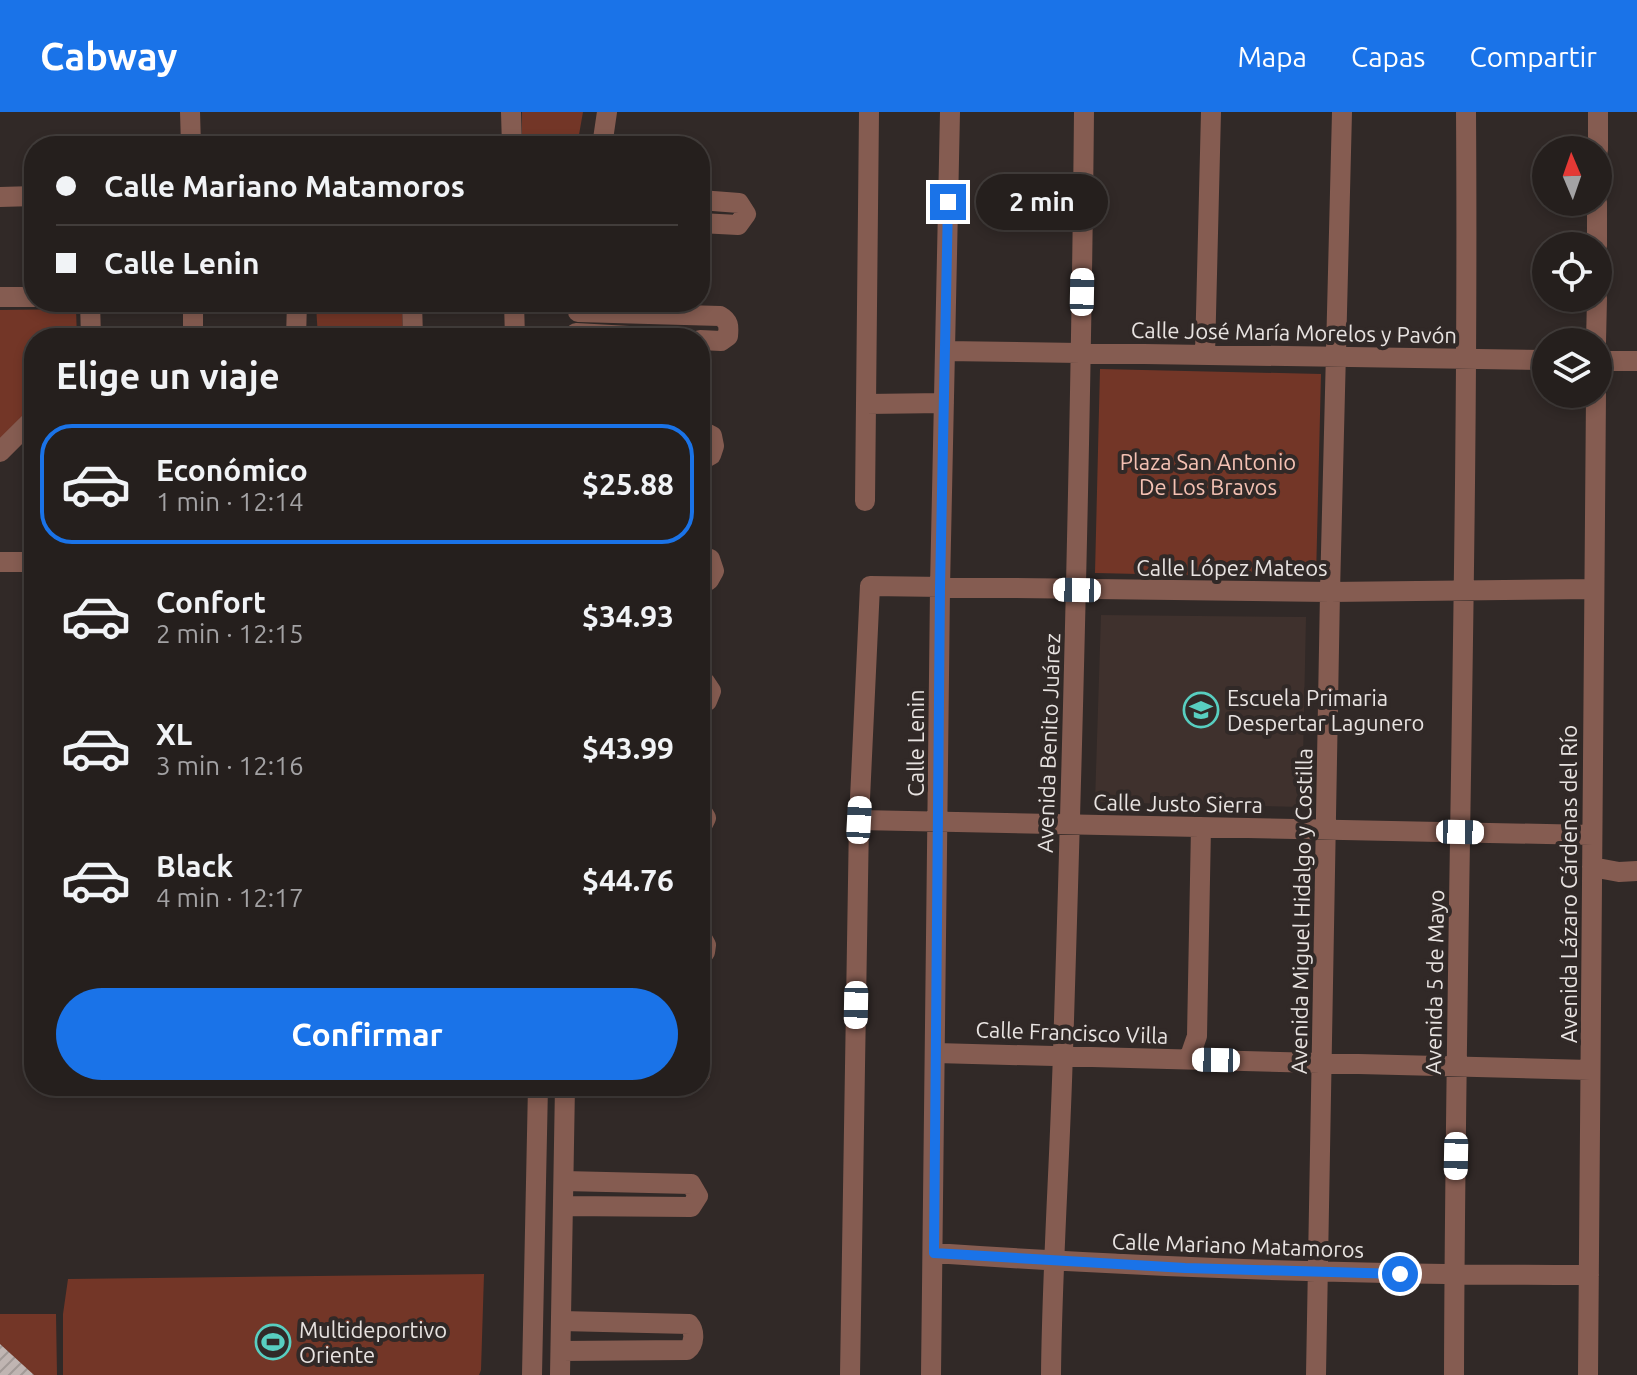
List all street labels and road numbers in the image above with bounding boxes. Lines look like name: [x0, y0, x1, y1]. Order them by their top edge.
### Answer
street label: Calle José María Morelos y Pavón: [1131, 317, 1457, 347]
street label: Calle López Mateos: [1136, 555, 1328, 580]
street label: Avenida Benito Juárez: [1032, 633, 1064, 853]
street label: Calle Lenin: [903, 689, 928, 797]
street label: Avenida Lázaro Cárdenas del Río: [1556, 725, 1581, 1043]
street label: Avenida Miguel Hidalgo y Costilla: [1286, 748, 1316, 1074]
street label: Calle Justo Sierra: [1093, 789, 1263, 817]
street label: Avenida 5 de Mayo: [1420, 889, 1448, 1075]
street label: Calle Francisco Villa: [975, 1016, 1169, 1048]
street label: Calle Mariano Matamoros: [1111, 1228, 1365, 1262]

